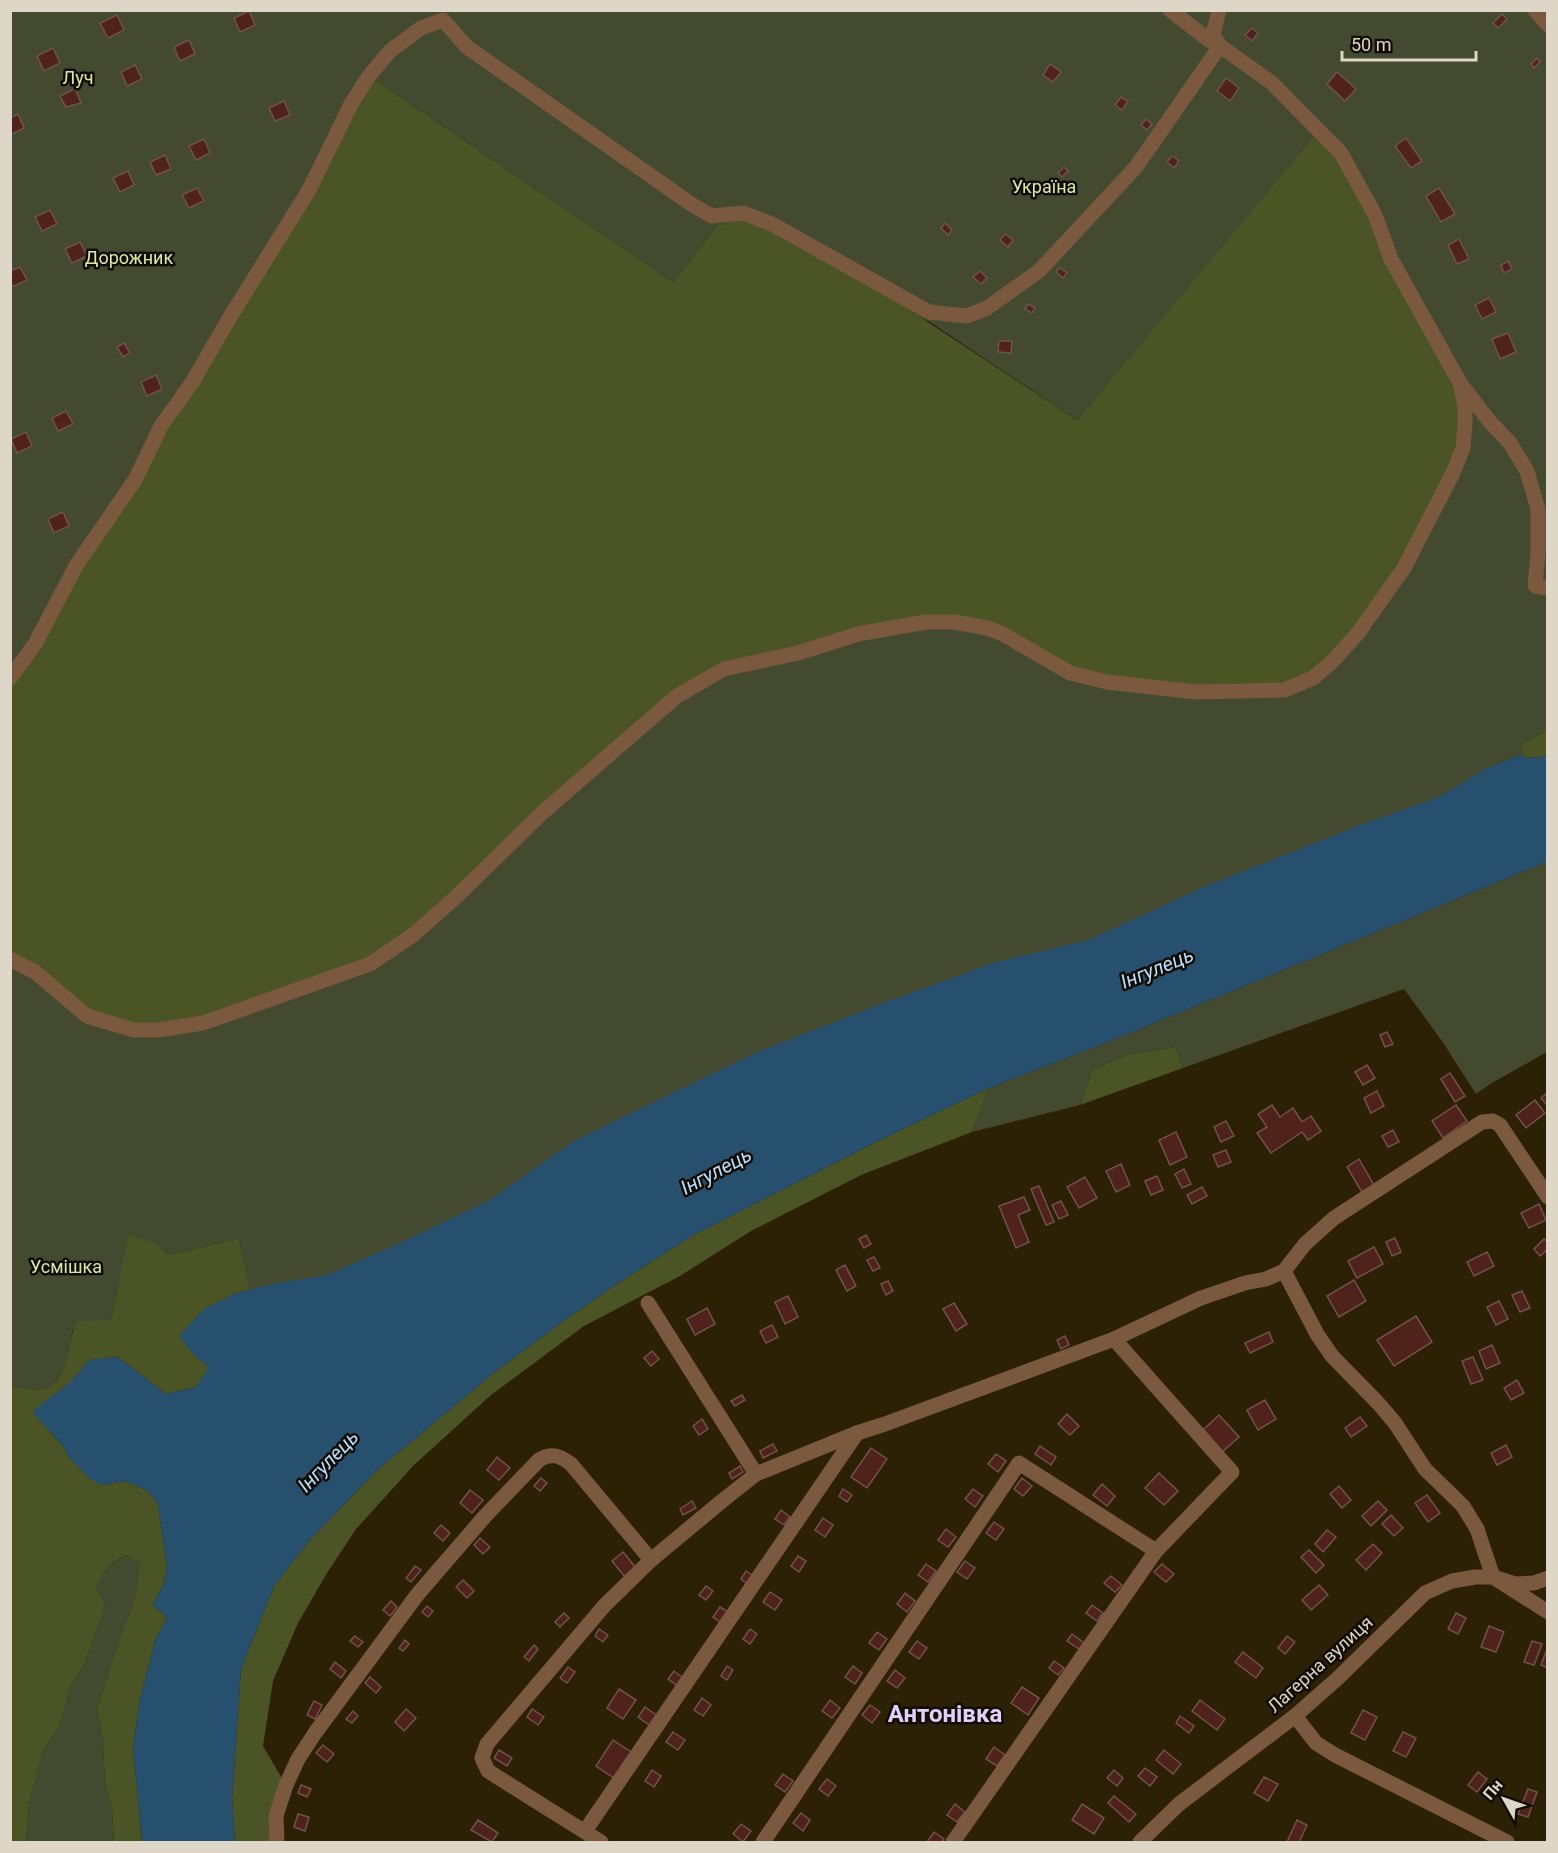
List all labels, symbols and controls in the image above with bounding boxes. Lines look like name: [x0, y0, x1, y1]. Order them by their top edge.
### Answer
scale bar: [1342, 24, 1476, 62]
text: 50 m: [1351, 34, 1391, 55]
park label: Луч: [62, 67, 94, 88]
park label: Україна: [1012, 176, 1076, 197]
park label: Дорожник: [85, 247, 173, 268]
water label: Інгулець: [1117, 942, 1197, 994]
water label: Інгулець: [676, 1142, 756, 1200]
park label: Усмішка: [30, 1256, 102, 1277]
water label: Інгулець: [293, 1425, 363, 1497]
street label: Лагерна вулиця: [1263, 1611, 1377, 1717]
district label: Антонівка: [888, 1700, 1002, 1728]
north arrow: [1474, 1769, 1534, 1829]
text: Пн: [1479, 1776, 1507, 1804]

